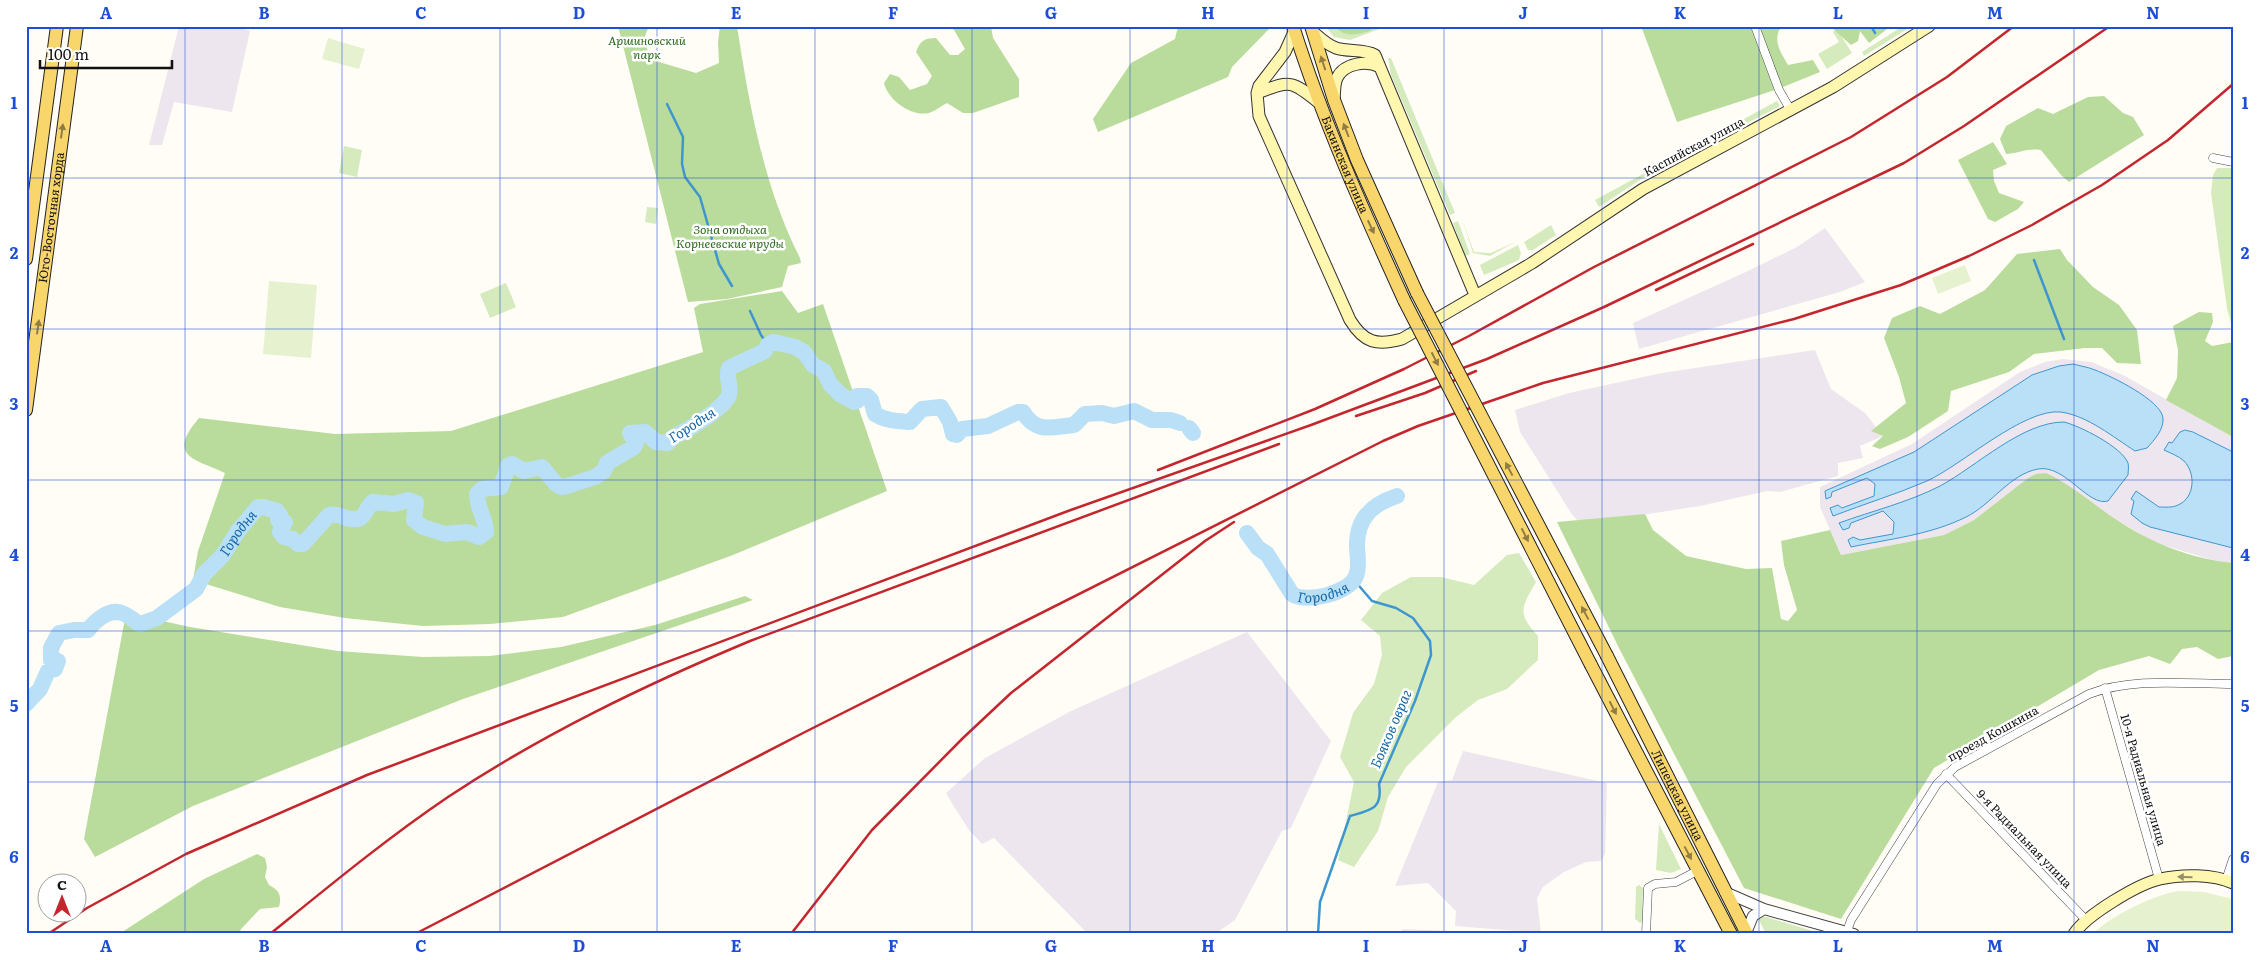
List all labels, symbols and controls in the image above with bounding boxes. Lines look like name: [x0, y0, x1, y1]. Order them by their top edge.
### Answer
text: A: [100, 0, 112, 24]
text: B: [258, 0, 270, 24]
text: C: [415, 0, 427, 24]
text: D: [573, 0, 585, 24]
text: E: [731, 0, 742, 24]
text: F: [888, 0, 898, 24]
text: G: [1045, 0, 1057, 24]
text: H: [1201, 0, 1215, 24]
text: I: [1363, 0, 1369, 24]
text: J: [1518, 0, 1528, 24]
text: K: [1674, 0, 1687, 24]
text: L: [1833, 0, 1843, 24]
text: M: [1987, 0, 2003, 24]
text: N: [2146, 0, 2160, 24]
park label: Аршиновский парк: [608, 31, 687, 63]
scale bar: [40, 38, 172, 70]
text: 100 m: [48, 42, 89, 65]
one-way arrow: [1318, 56, 1326, 71]
text: 1: [11, 90, 18, 114]
text: 1: [2242, 90, 2249, 114]
street label: Каспийская улица: [1640, 112, 1748, 180]
street label: Бакинская улица: [1317, 113, 1374, 216]
one-way arrow: [59, 123, 67, 139]
one-way arrow: [1342, 123, 1349, 138]
street label: Юго-Восточная хорда: [33, 151, 68, 284]
park label: Зона отдыха Корнеевские пруды: [676, 220, 784, 252]
one-way arrow: [1367, 220, 1375, 234]
text: 2: [10, 240, 19, 264]
text: 2: [2241, 240, 2250, 264]
one-way arrow: [34, 319, 42, 335]
one-way arrow: [1431, 352, 1439, 366]
text: 3: [10, 391, 19, 415]
text: 3: [2241, 391, 2250, 415]
water label: Городня: [664, 401, 719, 447]
one-way arrow: [1505, 462, 1513, 477]
water label: Городня: [214, 505, 261, 559]
one-way arrow: [1521, 527, 1529, 542]
text: 4: [9, 542, 19, 566]
text: 4: [2240, 542, 2250, 566]
water label: Городня: [1296, 576, 1353, 607]
one-way arrow: [1581, 606, 1589, 620]
water label: Бояков овраг: [1364, 686, 1416, 771]
text: 5: [10, 693, 19, 717]
text: 5: [2241, 693, 2250, 717]
street label: проезд Кошкина: [1944, 700, 2042, 766]
one-way arrow: [1609, 701, 1617, 715]
street label: 10-я Радиальная улица: [2117, 712, 2172, 848]
street label: Липецкая улица: [1648, 746, 1709, 844]
street label: 9-я Радиальная улица: [1973, 785, 2077, 892]
text: 6: [9, 844, 19, 868]
text: 6: [2240, 844, 2250, 868]
one-way arrow: [1684, 845, 1692, 860]
north arrow: [38, 872, 88, 922]
one-way arrow: [2177, 873, 2193, 881]
text: С: [57, 874, 67, 894]
text: A: [100, 933, 112, 957]
text: B: [258, 933, 270, 957]
text: C: [415, 933, 427, 957]
text: D: [573, 933, 585, 957]
text: E: [731, 933, 742, 957]
text: F: [888, 933, 898, 957]
text: G: [1045, 933, 1057, 957]
text: H: [1201, 933, 1215, 957]
text: I: [1363, 933, 1369, 957]
text: J: [1518, 933, 1528, 957]
text: K: [1674, 933, 1687, 957]
text: L: [1833, 933, 1843, 957]
text: M: [1987, 933, 2003, 957]
text: N: [2146, 933, 2160, 957]

